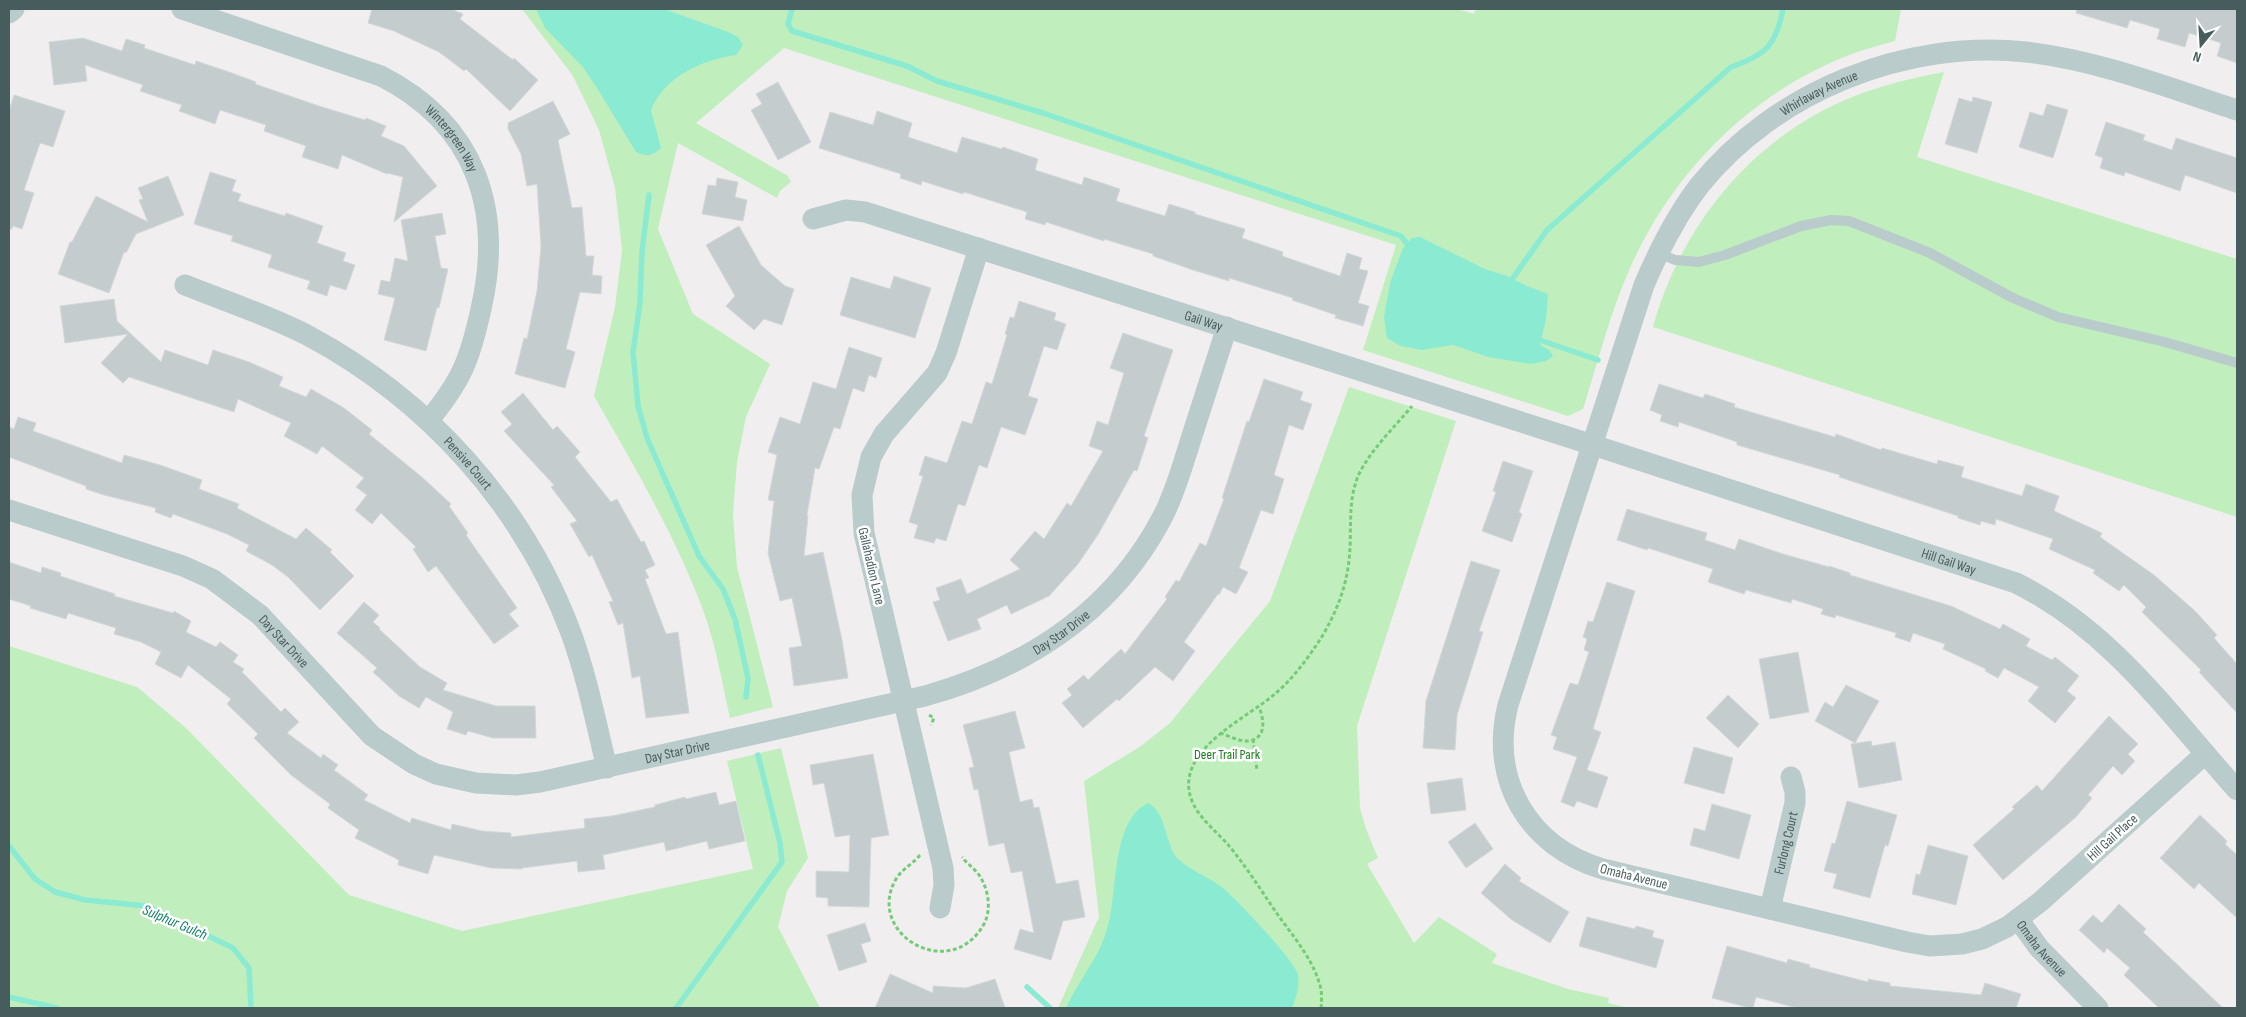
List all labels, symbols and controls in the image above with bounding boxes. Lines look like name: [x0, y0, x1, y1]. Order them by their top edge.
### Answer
north arrow: [2176, 20, 2226, 70]
text: N: [2191, 48, 2203, 66]
street label: Whirlaway Avenue: [1777, 67, 1860, 120]
street label: Wintergreen Way: [422, 101, 482, 175]
street label: Gail Way: [1182, 307, 1225, 335]
street label: Pensive Court: [440, 433, 496, 493]
street label: Gallahadion Lane: [854, 526, 889, 606]
street label: Hill Gail Way: [1919, 545, 1979, 579]
street label: Day Star Drive: [1030, 606, 1093, 659]
street label: Day Star Drive: [255, 611, 312, 671]
street label: Day Star Drive: [643, 736, 711, 767]
park label: Deer Trail Park: [1194, 746, 1261, 763]
street label: Furlong Court: [1770, 810, 1802, 876]
street label: Hill Gail Place: [2084, 810, 2141, 864]
street label: Omaha Avenue: [1598, 860, 1669, 893]
water label: Sulphur Gulch: [140, 900, 210, 945]
street label: Omaha Avenue: [2013, 917, 2071, 981]

